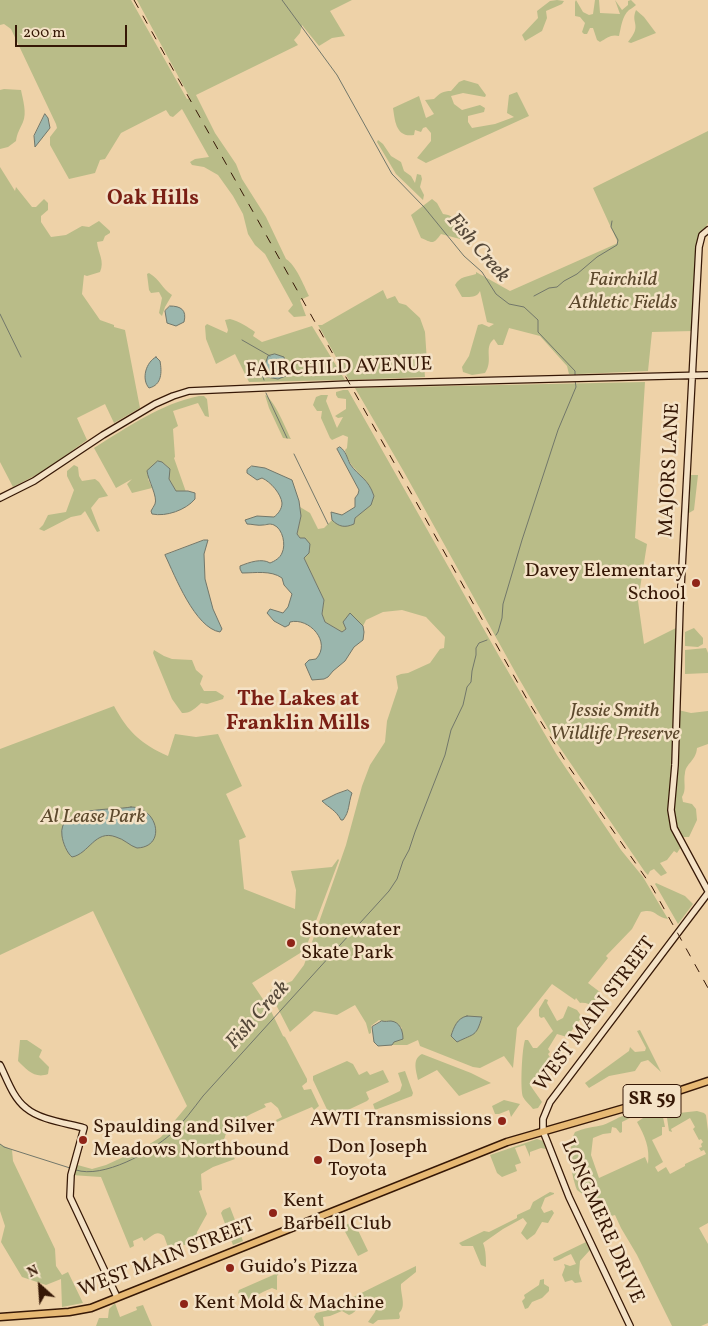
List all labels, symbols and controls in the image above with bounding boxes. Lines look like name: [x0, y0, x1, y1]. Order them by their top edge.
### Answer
scale bar: [18, 15, 130, 47]
text: 200 m: [23, 23, 66, 44]
district label: Oak Hills: [107, 187, 199, 213]
water label: Fish Creek: [440, 209, 514, 289]
park label: Fairchild Athletic Fields: [569, 269, 677, 316]
street label: FAIRCHILD AVENUE: [245, 354, 433, 384]
street label: MAJORS LANE: [655, 402, 687, 538]
place label: Davey Elementary School: [525, 560, 686, 607]
marker: Davey Elementary School: [690, 577, 702, 589]
district label: The Lakes at Franklin Mills: [226, 688, 370, 738]
park label: Jessie Smith Wildlife Preserve: [550, 700, 680, 747]
park label: Al Lease Park: [40, 806, 146, 830]
place label: Stonewater Skate Park: [301, 919, 401, 966]
street label: WEST MAIN STREET: [530, 933, 662, 1097]
marker: Stonewater Skate Park: [285, 937, 297, 949]
water label: Fish Creek: [222, 976, 296, 1056]
road number: SR 59: [623, 1084, 681, 1118]
place label: AWTI Transmissions: [310, 1109, 492, 1133]
marker: AWTI Transmissions: [496, 1115, 508, 1127]
place label: Spaulding and Silver Meadows Northbound: [93, 1116, 289, 1163]
marker: Spaulding and Silver Meadows Northbound: [77, 1134, 89, 1146]
place label: Don Joseph Toyota: [328, 1136, 428, 1183]
street label: LONGMERE DRIVE: [554, 1136, 648, 1308]
marker: Don Joseph Toyota: [312, 1154, 324, 1166]
place label: Kent Barbell Club: [283, 1190, 391, 1237]
marker: Kent Barbell Club: [267, 1207, 279, 1219]
street label: WEST MAIN STREET: [75, 1214, 259, 1304]
place label: Guido’s Pizza: [240, 1256, 358, 1280]
north arrow: [15, 1261, 65, 1311]
text: N: [24, 1261, 42, 1283]
marker: Guido’s Pizza: [224, 1262, 236, 1274]
place label: Kent Mold & Machine: [194, 1292, 384, 1316]
marker: Kent Mold & Machine: [178, 1298, 190, 1310]

